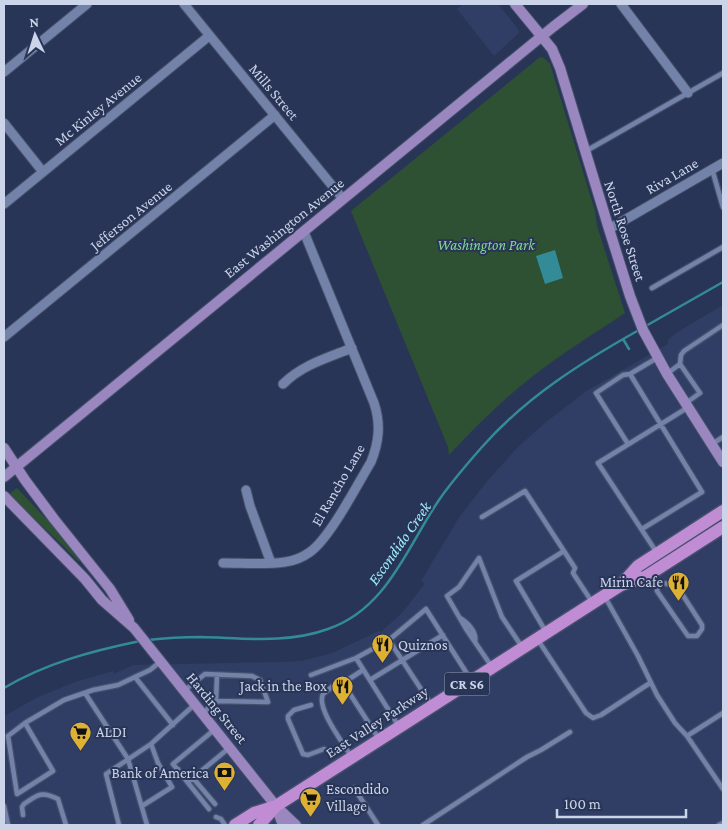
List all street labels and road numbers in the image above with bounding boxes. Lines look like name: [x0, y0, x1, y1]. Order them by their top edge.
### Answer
street label: Mills Street: [246, 61, 303, 124]
street label: Mc Kinley Avenue: [52, 69, 145, 150]
street label: Riva Lane: [643, 154, 701, 197]
street label: East Washington Avenue: [221, 175, 348, 282]
street label: Jefferson Avenue: [86, 178, 176, 256]
street label: North Rose Street: [601, 179, 649, 284]
street label: El Rancho Lane: [308, 441, 368, 529]
street label: Harding Street: [183, 669, 251, 748]
road number: CR S6: [444, 672, 490, 696]
street label: East Valley Parkway: [323, 683, 432, 762]

